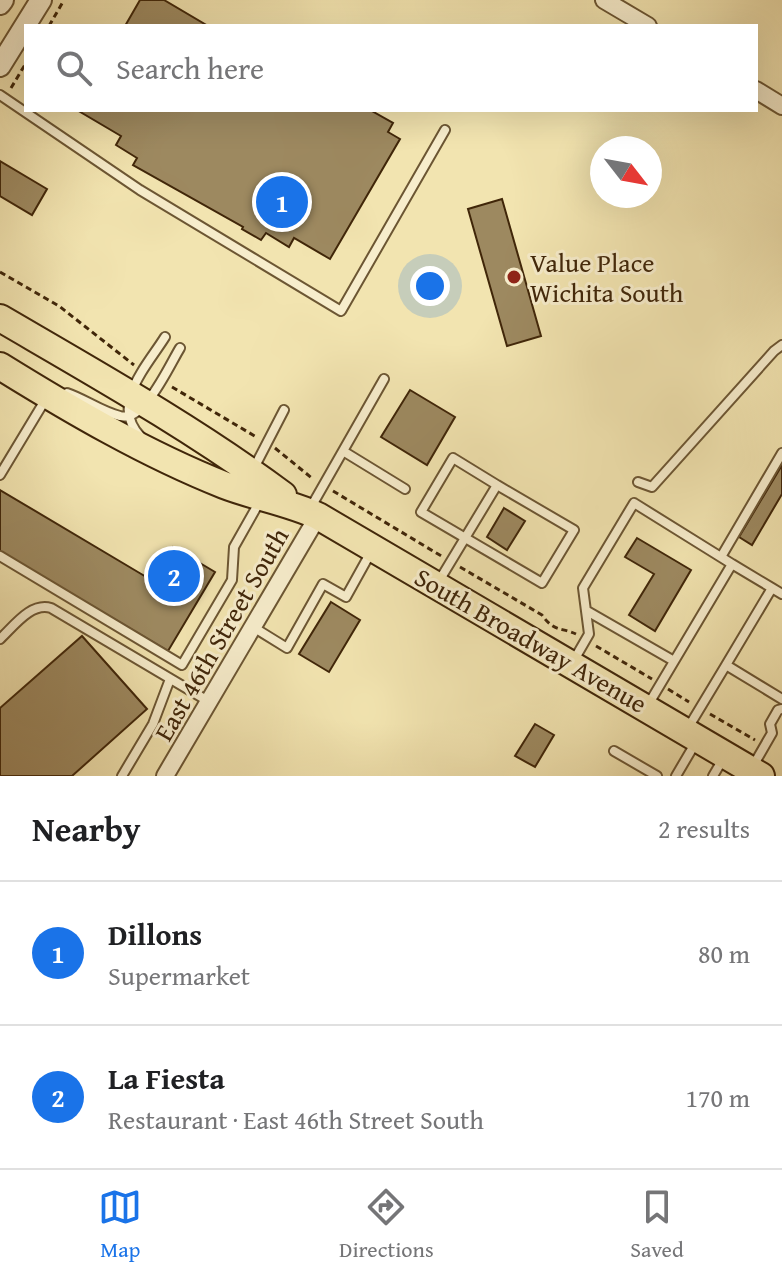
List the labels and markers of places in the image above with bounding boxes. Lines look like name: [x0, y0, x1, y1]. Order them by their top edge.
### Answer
pin: 1: [256, 172, 308, 232]
place label: Value Place Wichita South: [530, 243, 684, 312]
marker: Value Place Wichita South: [505, 268, 523, 286]
pin: 2: [148, 546, 200, 606]

